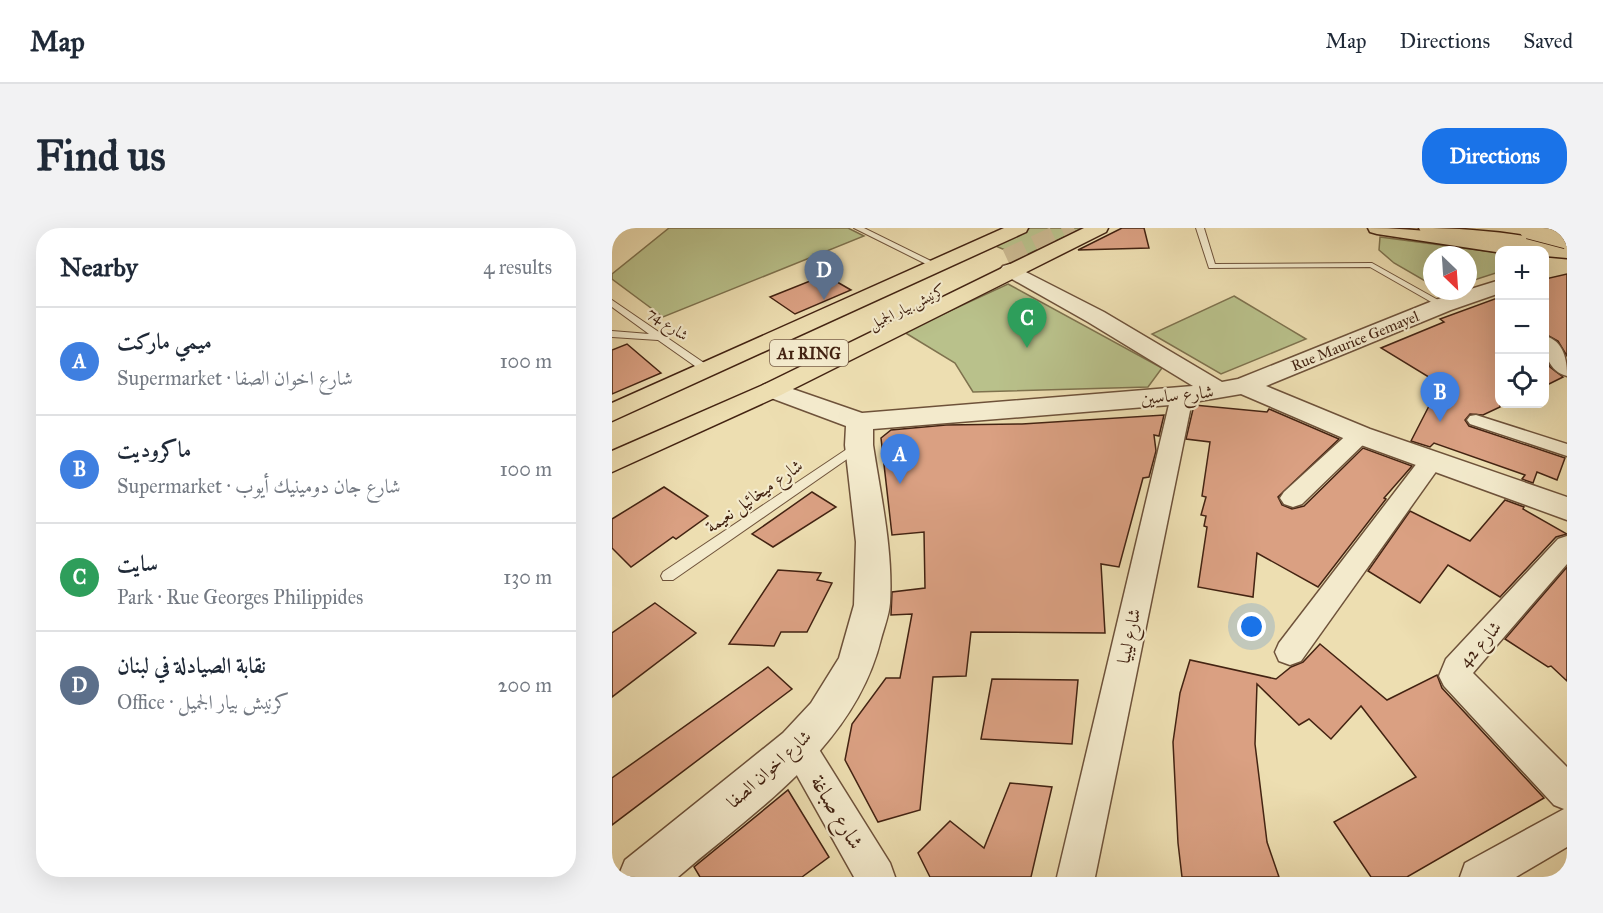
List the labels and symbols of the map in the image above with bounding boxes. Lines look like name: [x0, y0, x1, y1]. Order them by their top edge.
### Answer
north arrow: [1423, 246, 1477, 300]
pin: D: [804, 250, 844, 300]
street label: كرنيش بيار الجميل: [866, 281, 949, 335]
pin: C: [1008, 298, 1046, 348]
street label: شارع 74: [642, 304, 692, 348]
street label: Rue Maurice Gemayel: [1288, 307, 1422, 375]
road number: A1 RING: [770, 340, 848, 366]
pin: B: [1420, 372, 1460, 422]
street label: شارع ساسين: [1139, 380, 1215, 414]
pin: A: [880, 434, 920, 484]
street label: شارع ميخائيل نعيمة: [701, 454, 809, 541]
street label: شارع ليبيا: [1112, 607, 1149, 666]
your location: [1237, 612, 1266, 641]
street label: شارع 42: [1454, 616, 1509, 674]
street label: شارع اخوان الصفا: [722, 725, 818, 816]
street label: شارع صباغة: [801, 770, 869, 856]

